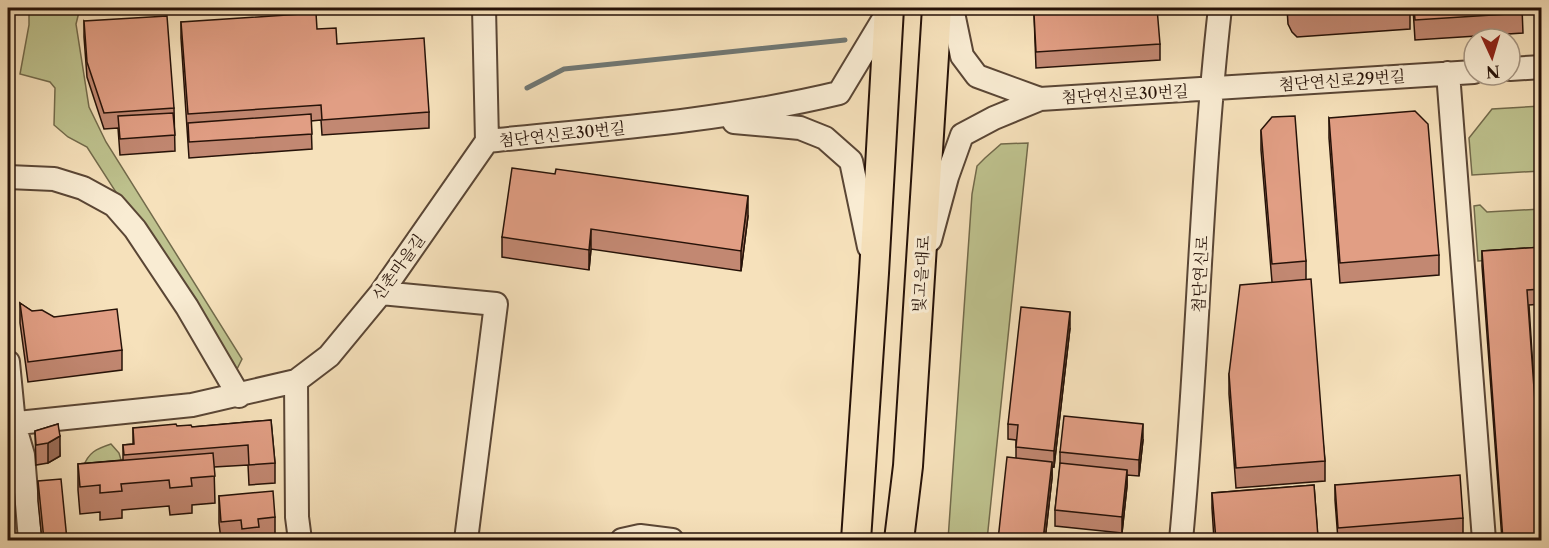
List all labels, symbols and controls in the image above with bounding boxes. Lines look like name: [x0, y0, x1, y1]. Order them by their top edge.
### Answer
north arrow: [1462, 27, 1522, 87]
text: N: [1485, 62, 1501, 82]
street label: 첨단연신로29번길: [1278, 66, 1406, 94]
street label: 첨단연신로30번길: [1061, 81, 1189, 107]
street label: 첨단연신로30번길: [498, 117, 626, 151]
street label: 신촌마을길: [367, 230, 429, 304]
street label: 빛고을대로: [908, 234, 934, 313]
street label: 첨단연신로: [1188, 234, 1212, 313]

